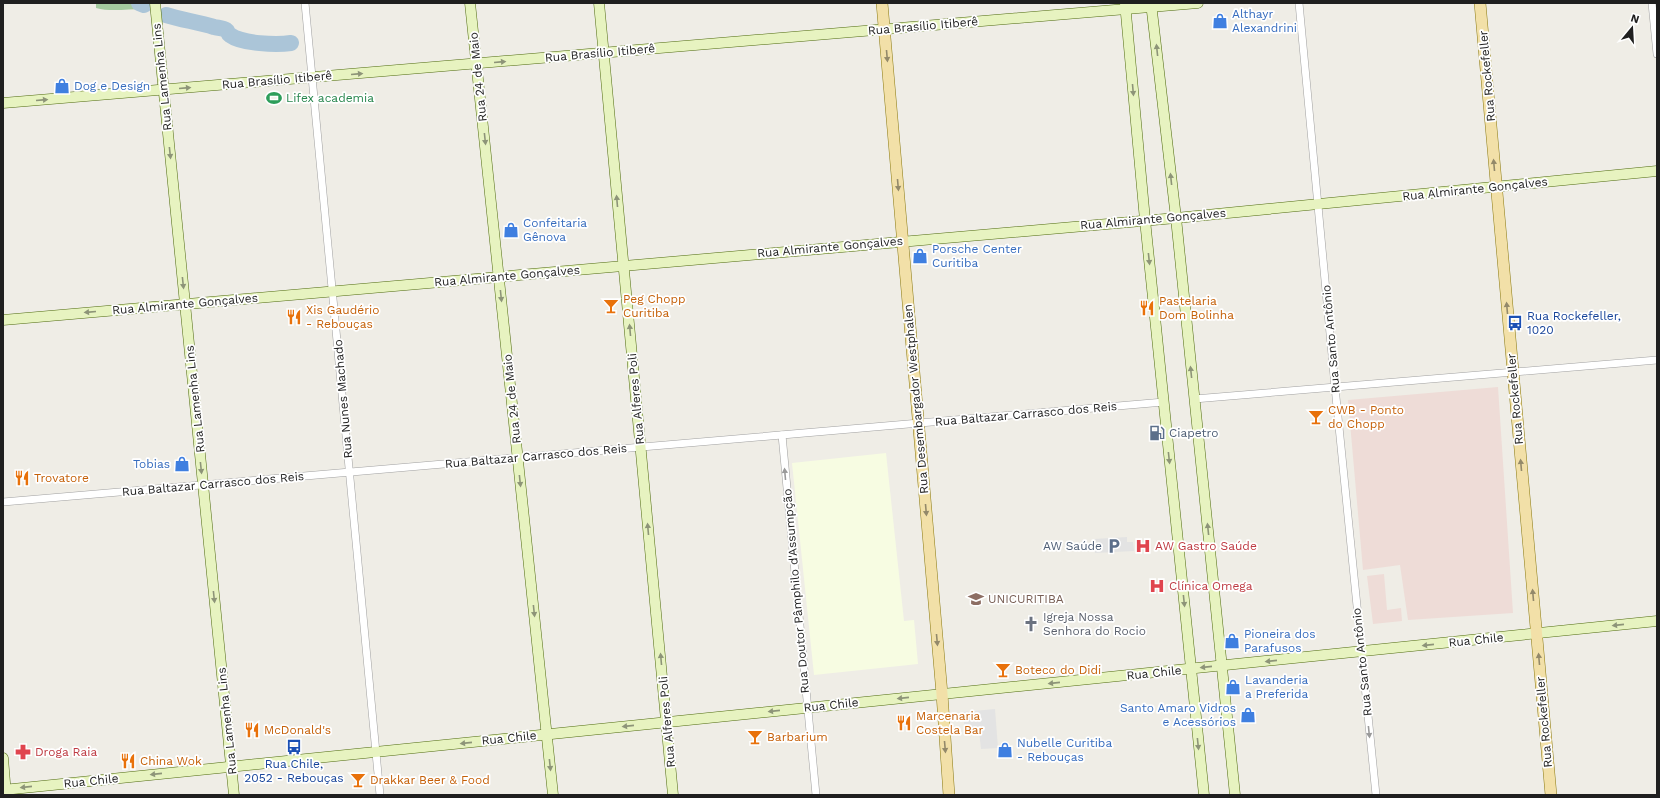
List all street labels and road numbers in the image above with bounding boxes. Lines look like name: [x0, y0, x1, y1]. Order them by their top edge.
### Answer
street label: Rua Brasílio Itiberê: [867, 14, 979, 38]
street label: Rua Lamenha Lins: [149, 23, 175, 131]
street label: Rua Rockefeller: [1476, 30, 1498, 122]
street label: Rua 24 de Maio: [466, 32, 490, 122]
street label: Rua Brasílio Itiberê: [544, 41, 656, 65]
street label: Rua Brasílio Itiberê: [221, 68, 333, 92]
street label: Rua Almirante Gonçalves: [1402, 174, 1548, 204]
street label: Rua Almirante Gonçalves: [1080, 206, 1226, 232]
street label: Rua Almirante Gonçalves: [757, 234, 903, 260]
street label: Rua Almirante Gonçalves: [434, 263, 580, 289]
street label: Rua Santo Antônio: [1319, 284, 1343, 394]
street label: Rua Almirante Gonçalves: [112, 291, 258, 317]
street label: Rua Desembargador Westphalen: [901, 303, 931, 495]
street label: Rua Nunes Machado: [331, 339, 355, 459]
street label: Rua Lamenha Lins: [182, 345, 208, 453]
street label: Rua Alferes Poli: [625, 353, 647, 445]
street label: Rua Rockefeller: [1504, 353, 1526, 445]
street label: Rua 24 de Maio: [500, 354, 524, 444]
street label: Rua Baltazar Carrasco dos Reis: [934, 399, 1118, 429]
street label: Rua Baltazar Carrasco dos Reis: [444, 441, 628, 471]
street label: Rua Baltazar Carrasco dos Reis: [121, 469, 305, 499]
street label: Rua Doutor Pâmphilo d'Assumpção: [780, 488, 812, 694]
street label: Rua Santo Antônio: [1349, 607, 1375, 717]
street label: Rua Chile: [1448, 630, 1504, 650]
street label: Rua Chile: [1126, 663, 1182, 683]
street label: Rua Lamenha Lins: [214, 667, 240, 775]
street label: Rua Alferes Poli: [656, 676, 678, 768]
street label: Rua Rockefeller: [1533, 676, 1555, 768]
street label: Rua Chile: [803, 695, 859, 715]
street label: Rua Chile: [481, 728, 537, 748]
street label: Rua Chile: [63, 771, 119, 791]

